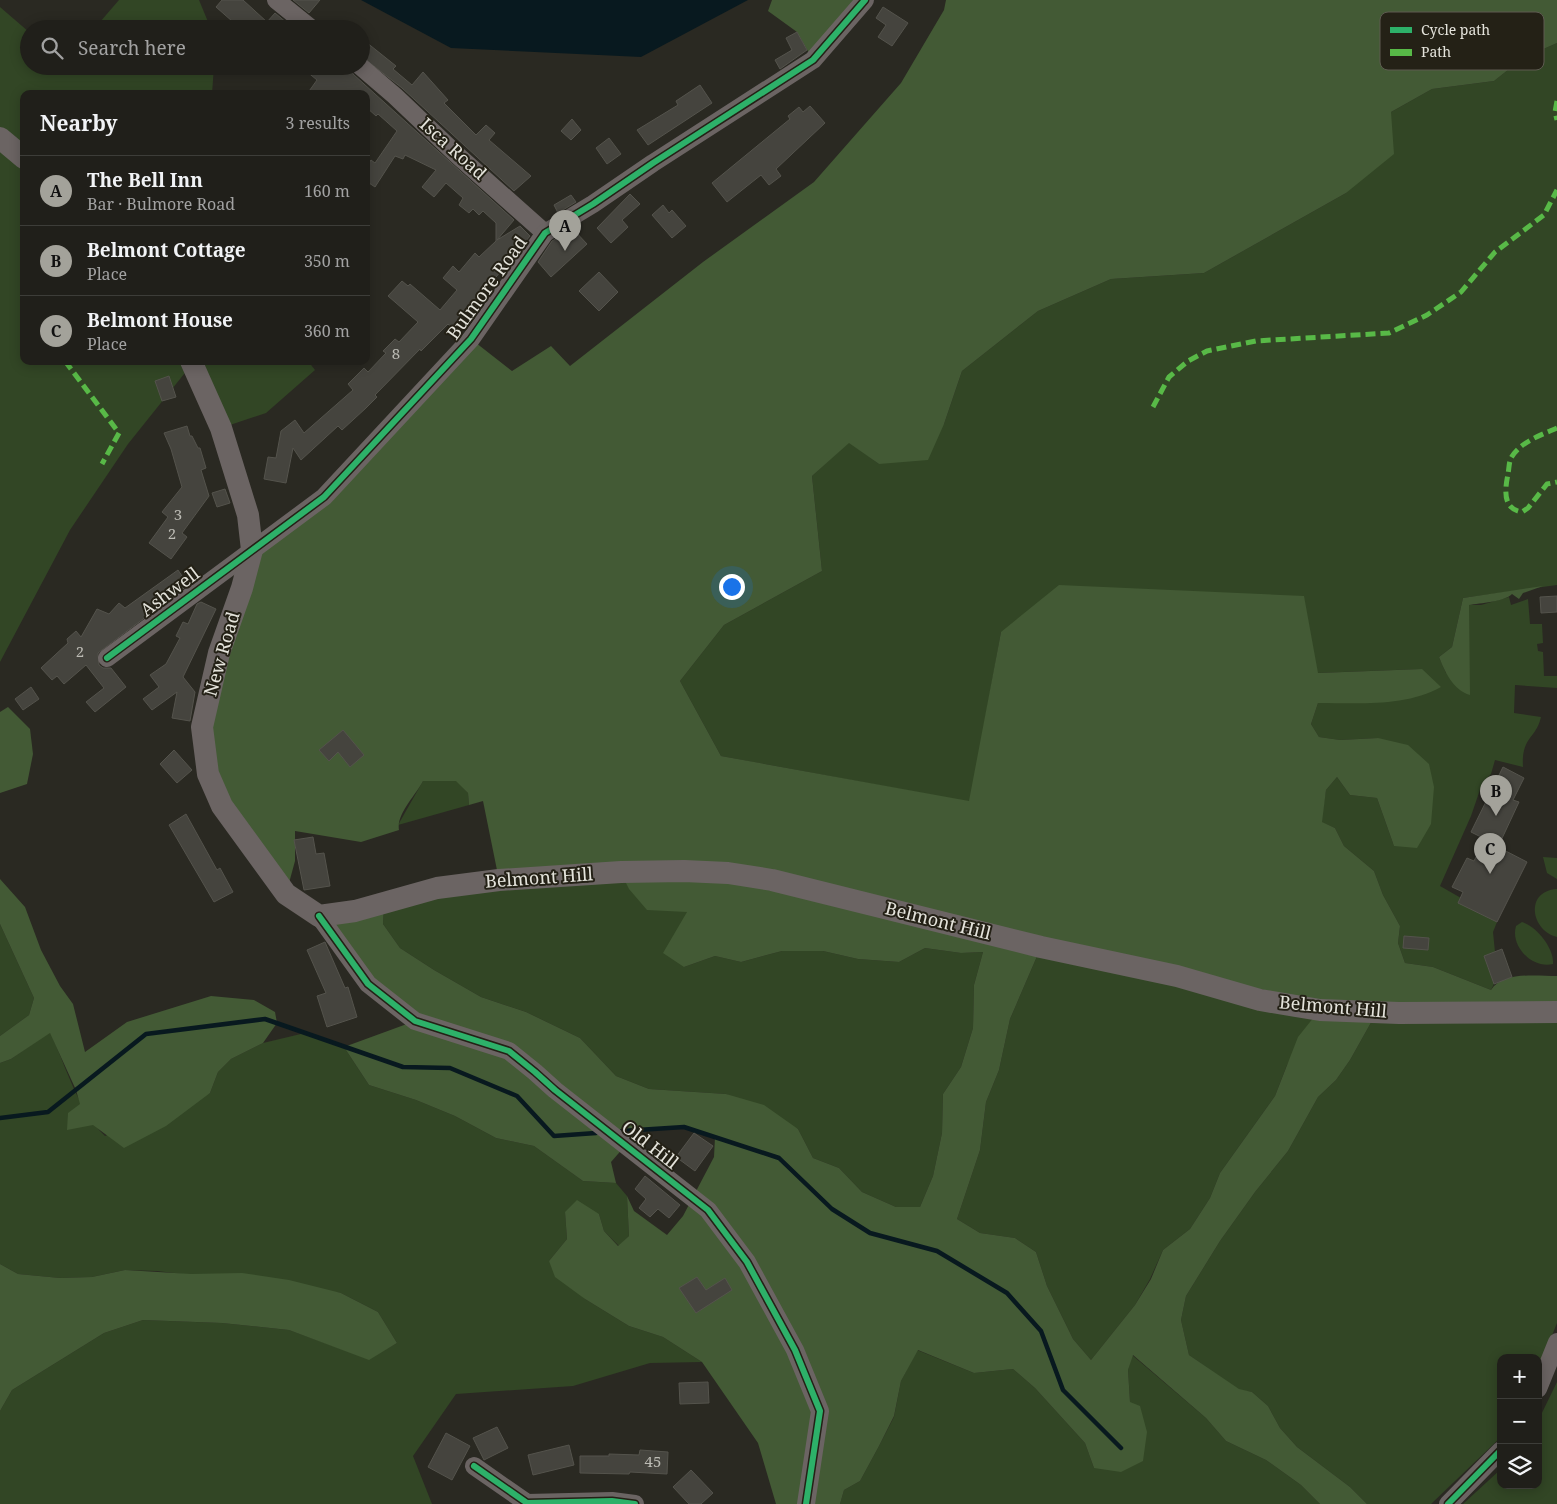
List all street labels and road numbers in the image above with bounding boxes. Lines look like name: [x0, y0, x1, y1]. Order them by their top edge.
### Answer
street label: Isca Road: [415, 112, 492, 185]
street label: Bulmore Road: [441, 231, 532, 344]
street label: Ashwell: [135, 561, 204, 621]
street label: New Road: [198, 609, 245, 699]
street label: Belmont Hill: [484, 861, 594, 893]
street label: Belmont Hill: [883, 895, 994, 945]
street label: Belmont Hill: [1278, 989, 1388, 1023]
street label: Old Hill: [617, 1114, 684, 1174]

